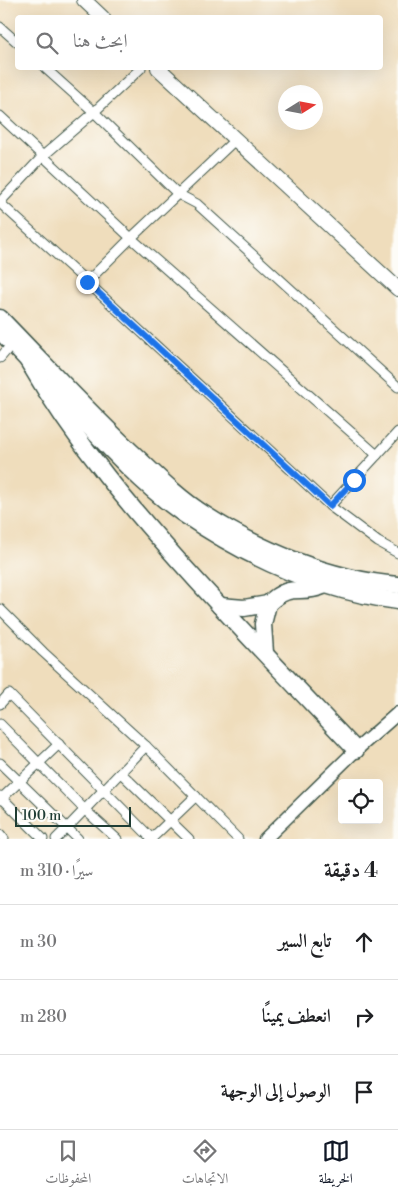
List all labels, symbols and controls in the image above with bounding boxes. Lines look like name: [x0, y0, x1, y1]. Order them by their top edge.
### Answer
search box: [15, 15, 383, 70]
icon: search: [33, 29, 61, 57]
text: ابحث هنا: [73, 29, 128, 53]
north arrow: [278, 85, 323, 130]
route end: [76, 271, 99, 294]
route start: [343, 469, 366, 492]
map controls: [338, 779, 383, 824]
button: locate: [338, 779, 383, 824]
scale bar: [15, 804, 131, 827]
text: 100 m: [22, 807, 61, 825]
text: 4 دقيقة: [324, 858, 378, 884]
text: سيرًا · 310 m: [20, 861, 93, 881]
icon: ahead: [350, 928, 378, 956]
text: تابع السير: [278, 929, 331, 953]
text: 30 m: [20, 932, 57, 952]
icon: right: [350, 1003, 378, 1031]
text: انعطف يمينًا: [262, 1004, 331, 1028]
text: 280 m: [20, 1007, 67, 1027]
icon: arrive: [350, 1078, 378, 1106]
text: الوصول إلى الوجهة: [221, 1079, 331, 1103]
tab: المحفوظات: [45, 1137, 91, 1192]
tab: الاتجاهات: [182, 1137, 228, 1192]
tab: الخريطة: [319, 1137, 353, 1192]

